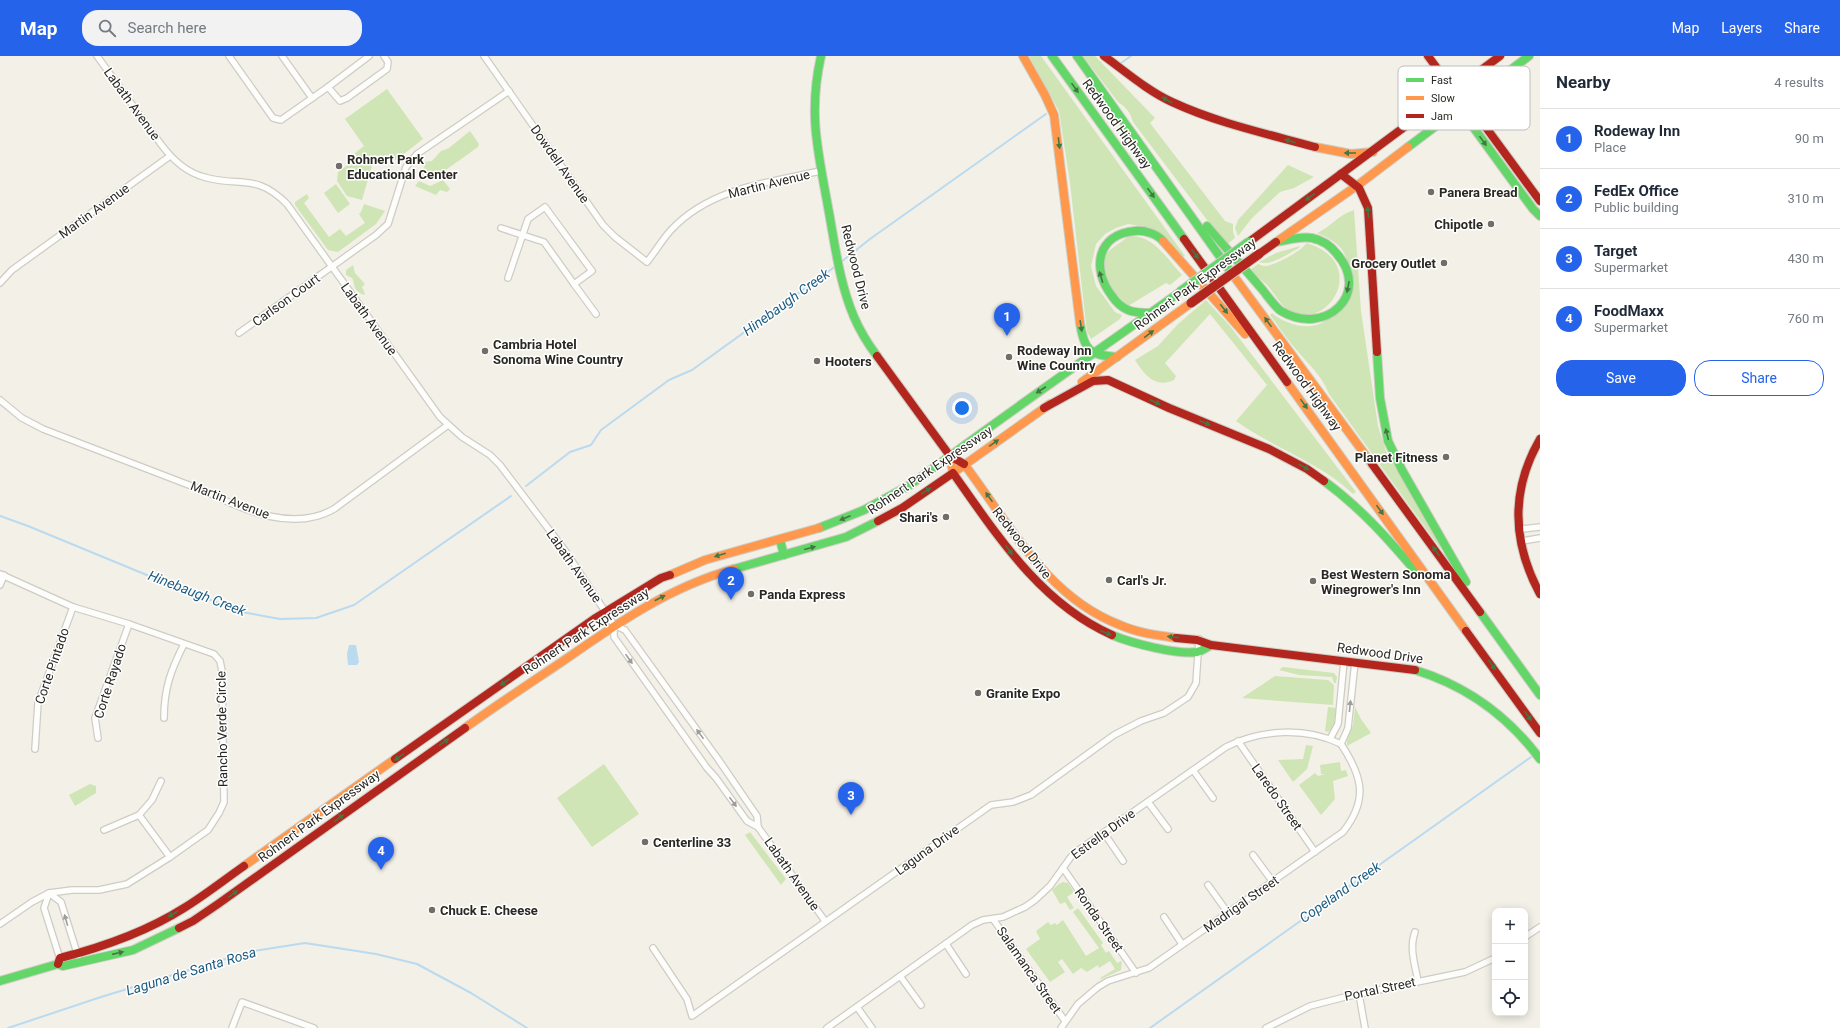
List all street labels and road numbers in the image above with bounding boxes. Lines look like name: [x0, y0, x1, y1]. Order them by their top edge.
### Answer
street label: Labath Avenue: [101, 65, 163, 143]
street label: Redwood Highway: [1079, 76, 1155, 172]
street label: Dowdell Avenue: [527, 122, 593, 206]
street label: Martin Avenue: [727, 167, 811, 201]
street label: Martin Avenue: [56, 180, 132, 242]
street label: Redwood Drive: [838, 223, 874, 311]
street label: Rohnert Park Expressway: [1131, 235, 1259, 333]
street label: Carlson Court: [249, 271, 323, 329]
street label: Labath Avenue: [338, 280, 400, 358]
street label: Redwood Highway: [1269, 338, 1345, 434]
street label: Rohnert Park Expressway: [865, 423, 995, 517]
street label: Martin Avenue: [188, 478, 272, 522]
street label: Redwood Drive: [989, 504, 1055, 582]
street label: Labath Avenue: [543, 527, 605, 605]
street label: Rohnert Park Expressway: [520, 585, 652, 677]
street label: Corte Pintado: [32, 626, 72, 706]
street label: Redwood Drive: [1336, 640, 1424, 666]
street label: Corte Rayado: [91, 642, 129, 720]
street label: Rancho Verde Circle: [213, 671, 231, 787]
street label: Laredo Street: [1249, 761, 1305, 833]
street label: Rohnert Park Expressway: [255, 767, 383, 865]
street label: Estrella Drive: [1068, 806, 1138, 862]
street label: Laguna Drive: [892, 822, 962, 878]
street label: Labath Avenue: [761, 835, 823, 913]
street label: Madrigal Street: [1201, 873, 1281, 935]
street label: Ronda Street: [1071, 885, 1127, 955]
street label: Salamanca Street: [994, 924, 1064, 1016]
street label: Portal Street: [1343, 974, 1417, 1004]

